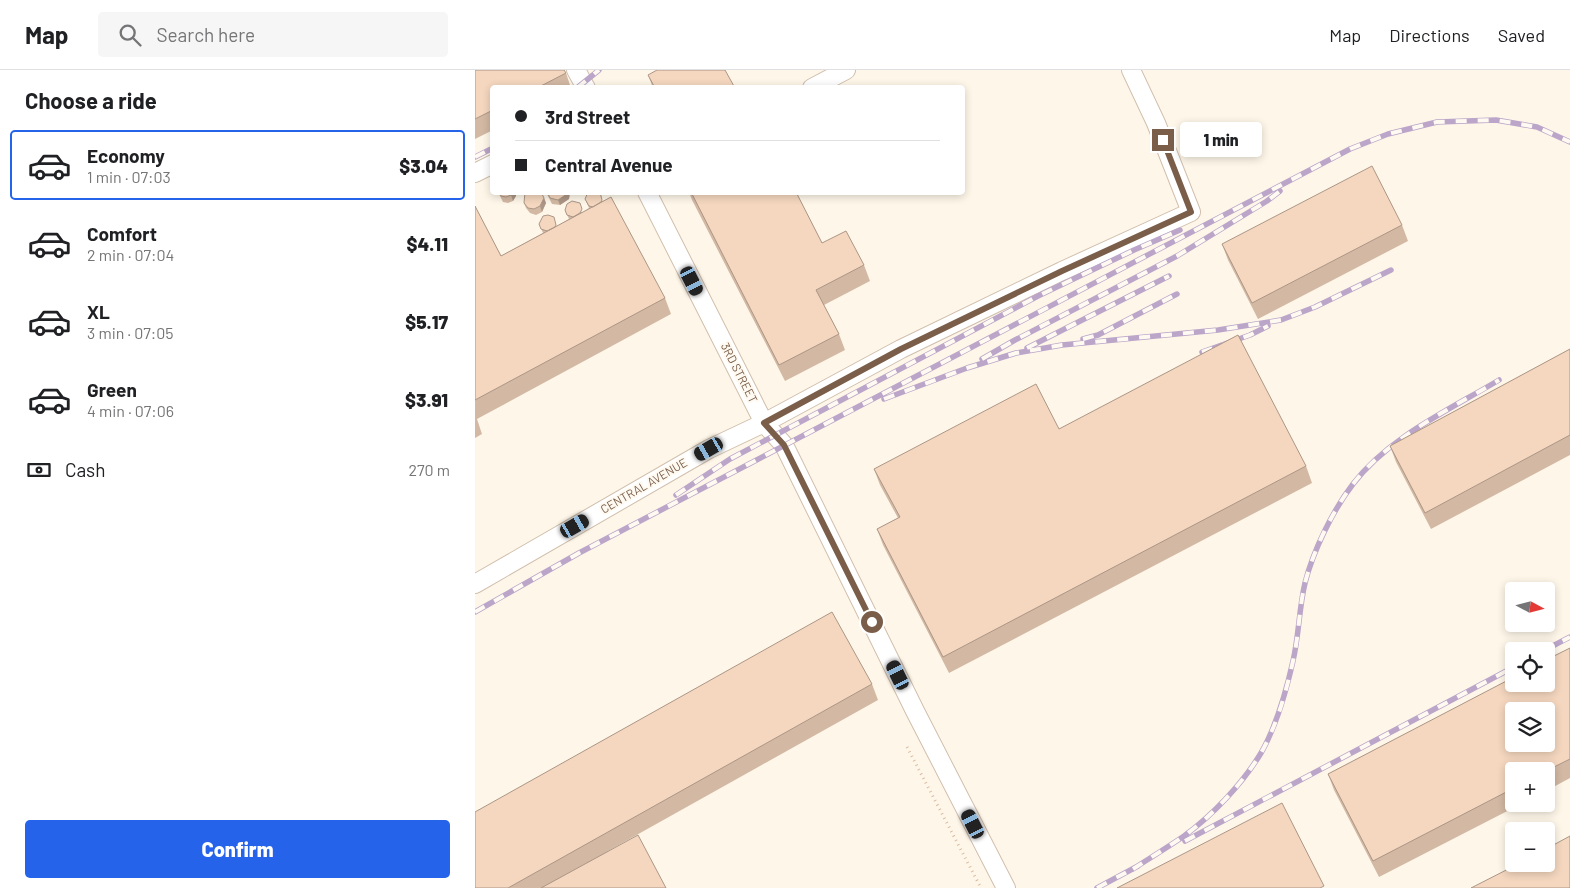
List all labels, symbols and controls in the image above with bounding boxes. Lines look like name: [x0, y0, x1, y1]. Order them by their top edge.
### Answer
search box: [98, 12, 448, 57]
text: Map: [25, 20, 68, 49]
icon: search: [116, 21, 144, 49]
text: Search here: [156, 23, 255, 46]
text: Map: [1329, 24, 1361, 46]
text: Directions: [1389, 24, 1470, 46]
text: Saved: [1498, 24, 1545, 46]
text: Choose a ride: [25, 87, 157, 113]
text: 3rd Street: [545, 105, 630, 128]
callout: 1 min: [1181, 122, 1263, 158]
route end: [1152, 129, 1174, 151]
text: 1 min: [1203, 130, 1239, 149]
icon: car: [27, 143, 72, 188]
text: Economy: [87, 144, 165, 167]
text: Central Avenue: [545, 153, 673, 176]
text: $3.04: [399, 154, 448, 177]
text: 1 min · 07:03: [87, 167, 171, 186]
icon: car: [27, 221, 72, 266]
text: Comfort: [87, 222, 157, 245]
text: $4.11: [406, 232, 448, 255]
text: 2 min · 07:04: [87, 245, 174, 264]
car: [678, 264, 705, 298]
icon: car: [27, 299, 72, 344]
text: XL: [87, 300, 110, 323]
text: $5.17: [405, 310, 448, 333]
text: 3 min · 07:05: [87, 323, 173, 342]
street label: 3RD STREET: [719, 340, 761, 405]
icon: car: [27, 377, 72, 422]
text: Green: [87, 378, 137, 401]
text: $3.91: [405, 388, 448, 411]
text: 4 min · 07:06: [87, 401, 174, 420]
car: [692, 435, 725, 463]
street label: CENTRAL AVENUE: [598, 455, 689, 516]
icon: cash: [25, 456, 53, 484]
text: Cash: [65, 458, 106, 481]
text: 270 m: [408, 460, 450, 479]
car: [558, 512, 591, 540]
north arrow: [1505, 582, 1555, 632]
map controls: [1505, 582, 1555, 872]
route start: [861, 611, 883, 633]
button: locate: [1505, 642, 1555, 692]
car: [884, 658, 911, 692]
button: layers: [1505, 702, 1555, 752]
button: +: [1505, 762, 1555, 812]
car: [959, 807, 986, 841]
button: Confirm: [25, 820, 450, 878]
button: −: [1505, 822, 1555, 872]

